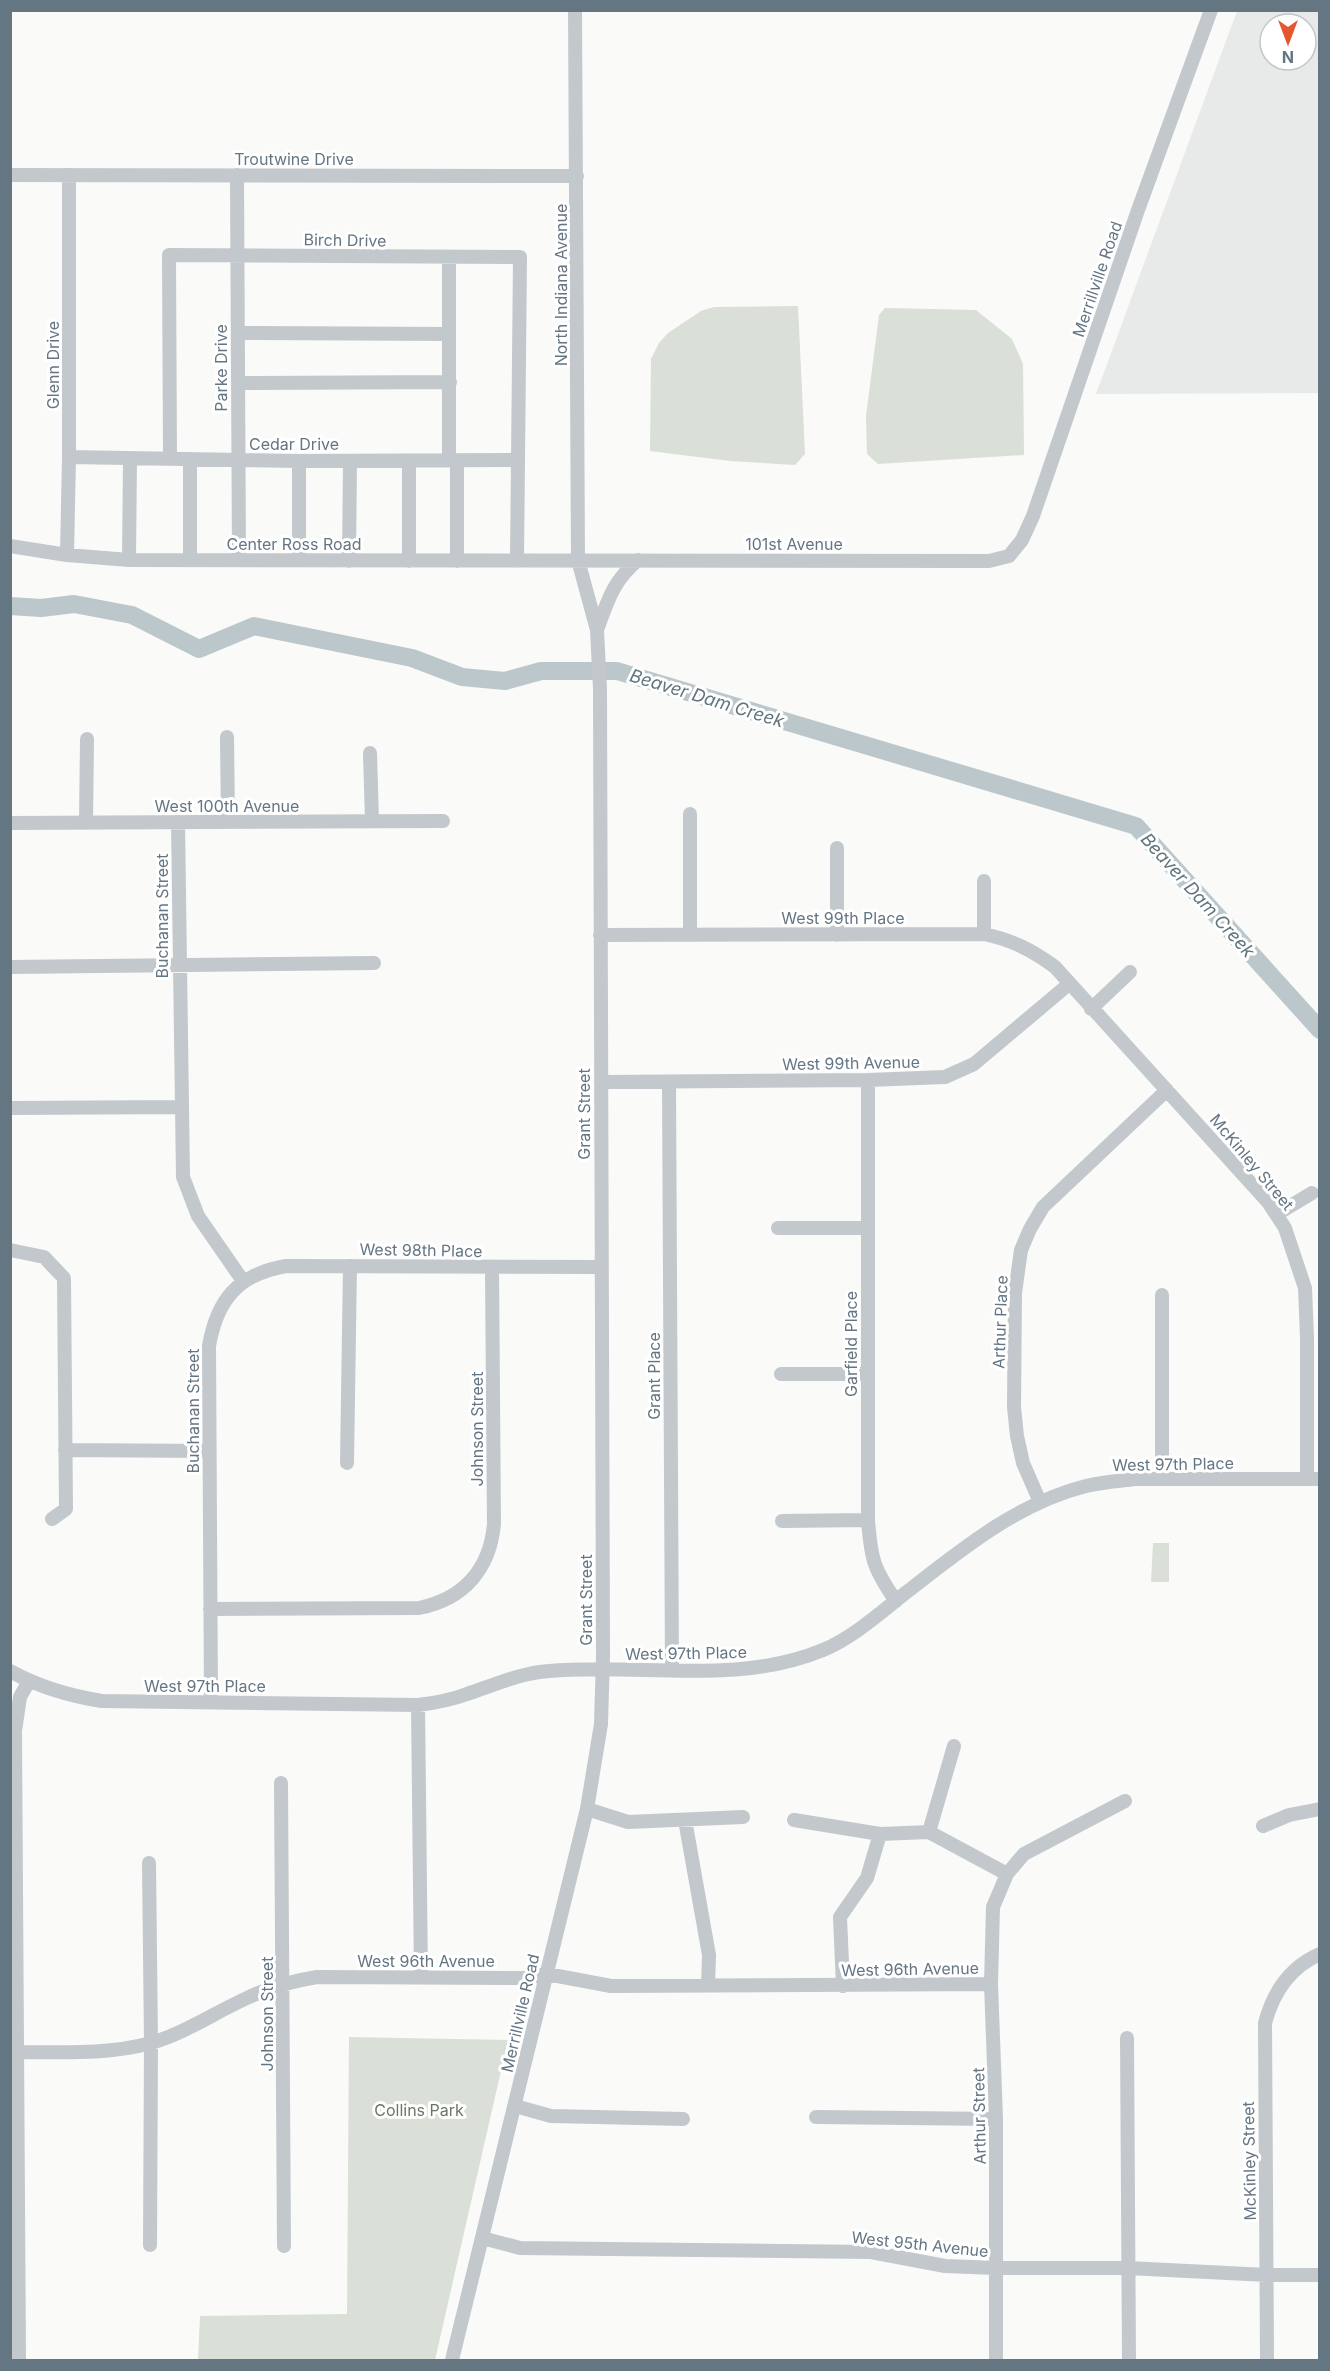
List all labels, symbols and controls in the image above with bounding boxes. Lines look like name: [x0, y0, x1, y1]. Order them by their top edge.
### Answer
north arrow: [1258, 12, 1318, 72]
text: N: [1282, 47, 1294, 67]
street label: Troutwine Drive: [234, 149, 354, 169]
street label: North Indiana Avenue: [551, 204, 571, 366]
street label: Merrillville Road: [1068, 219, 1126, 339]
street label: Birch Drive: [303, 229, 387, 251]
street label: Glenn Drive: [43, 321, 63, 409]
street label: Parke Drive: [211, 324, 231, 412]
street label: Cedar Drive: [249, 434, 339, 454]
street label: Center Ross Road: [226, 534, 362, 554]
street label: 101st Avenue: [745, 534, 843, 554]
water label: Beaver Dam Creek: [627, 665, 788, 732]
street label: West 100th Avenue: [155, 796, 299, 816]
water label: Beaver Dam Creek: [1137, 829, 1260, 962]
street label: Buchanan Street: [152, 853, 172, 979]
street label: West 99th Place: [781, 908, 905, 928]
street label: West 99th Avenue: [782, 1052, 920, 1074]
street label: Grant Street: [574, 1068, 594, 1160]
street label: McKinley Street: [1206, 1110, 1298, 1214]
street label: West 98th Place: [359, 1239, 483, 1261]
street label: Arthur Place: [988, 1275, 1012, 1369]
street label: Garfield Place: [841, 1291, 861, 1397]
street label: Grant Place: [644, 1332, 664, 1420]
street label: Buchanan Street: [183, 1348, 203, 1474]
street label: Johnson Street: [467, 1372, 487, 1486]
street label: West 97th Place: [1112, 1453, 1234, 1475]
street label: Grant Street: [576, 1554, 596, 1646]
street label: West 97th Place: [625, 1642, 747, 1664]
street label: West 97th Place: [144, 1676, 266, 1696]
street label: West 96th Avenue: [357, 1951, 495, 1971]
street label: Merrillville Road: [497, 1952, 543, 2074]
street label: Johnson Street: [257, 1957, 277, 2071]
street label: West 96th Avenue: [841, 1958, 979, 1980]
street label: Arthur Street: [968, 2067, 990, 2165]
park label: Collins Park: [374, 2100, 464, 2120]
street label: McKinley Street: [1238, 2101, 1260, 2221]
street label: West 95th Avenue: [851, 2227, 989, 2261]

